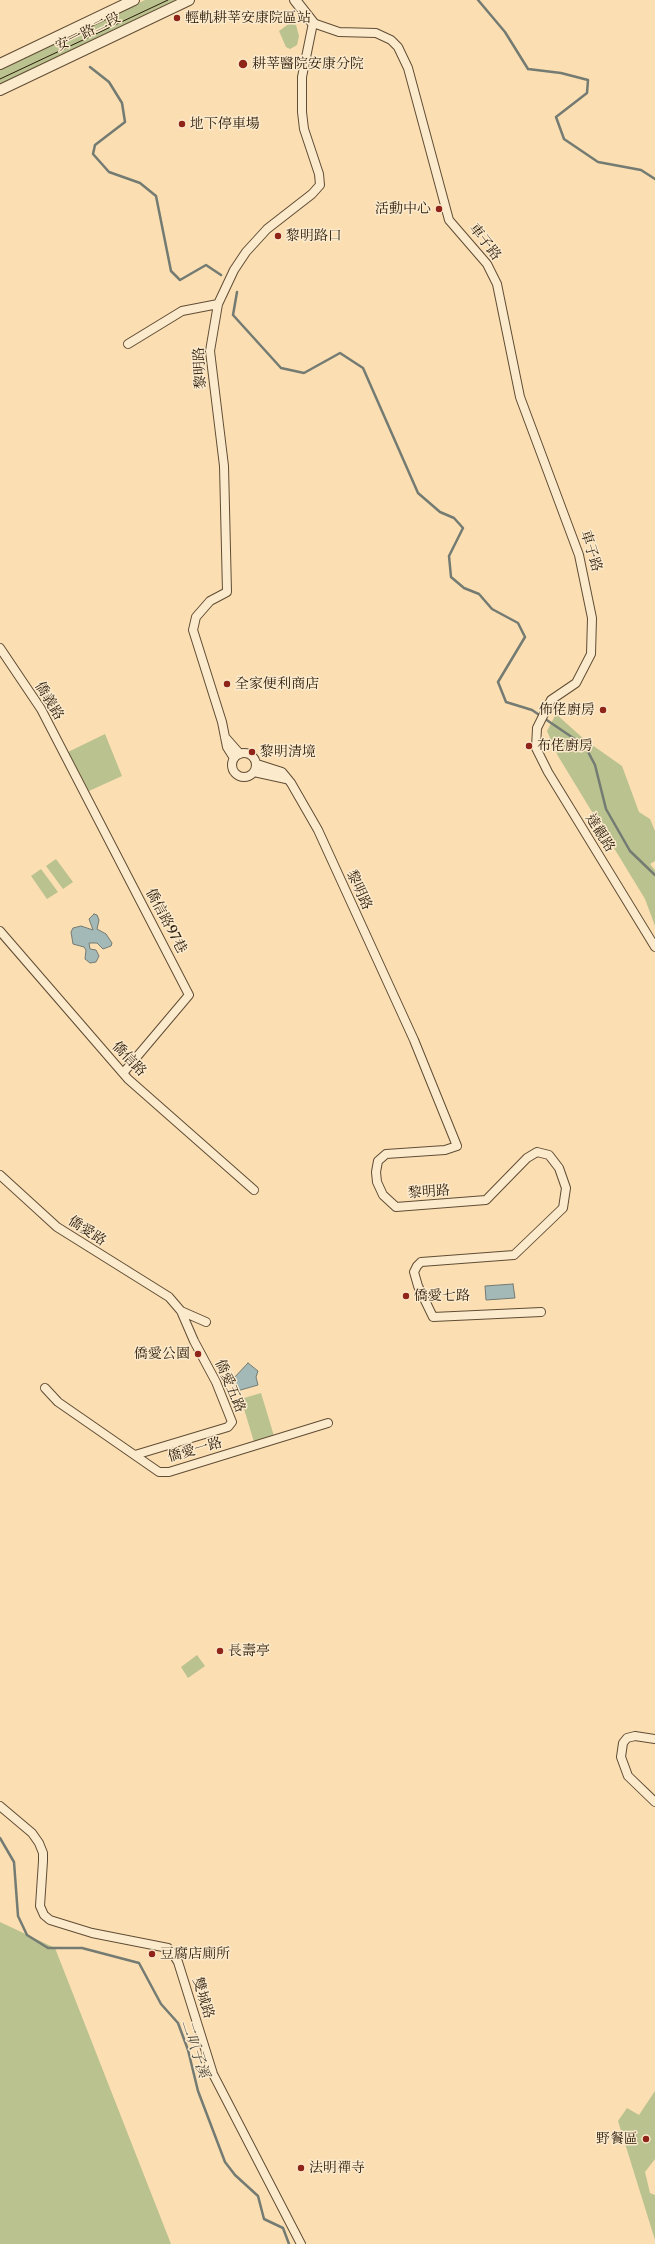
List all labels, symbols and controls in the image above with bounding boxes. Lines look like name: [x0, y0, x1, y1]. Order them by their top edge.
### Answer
street label: 安一路二段: [53, 9, 123, 55]
place label: 輕軌耕莘安康院區站: [185, 10, 311, 26]
marker: 輕軌耕莘安康院區站: [172, 13, 182, 23]
place label: 耕莘醫院安康分院: [252, 56, 364, 72]
marker: 耕莘醫院安康分院: [237, 58, 249, 70]
place label: 地下停車場: [190, 116, 260, 132]
marker: 地下停車場: [177, 119, 187, 129]
place label: 活動中心: [375, 201, 431, 217]
marker: 活動中心: [434, 204, 444, 214]
street label: 車子路: [465, 220, 505, 264]
place label: 黎明路口: [286, 228, 342, 244]
marker: 黎明路口: [273, 231, 283, 241]
street label: 黎明路: [191, 347, 209, 389]
street label: 車子路: [577, 528, 605, 574]
place label: 全家便利商店: [235, 676, 319, 692]
street label: 僑義路: [31, 679, 67, 723]
marker: 全家便利商店: [222, 679, 232, 689]
place label: 佈佬廚房: [539, 702, 595, 718]
marker: 佈佬廚房: [598, 705, 608, 715]
place label: 布佬廚房: [537, 738, 593, 754]
marker: 布佬廚房: [524, 741, 534, 751]
place label: 黎明清境: [260, 744, 316, 760]
marker: 黎明清境: [247, 747, 257, 757]
street label: 達觀路: [582, 811, 618, 855]
street label: 黎明路: [343, 867, 375, 913]
street label: 僑信路97巷: [142, 886, 190, 956]
street label: 僑信路: [108, 1038, 150, 1080]
street label: 黎明路: [407, 1182, 451, 1202]
street label: 僑愛路: [65, 1213, 109, 1249]
place label: 僑愛七路: [414, 1288, 470, 1304]
marker: 僑愛七路: [401, 1291, 411, 1301]
place label: 僑愛公園: [134, 1346, 190, 1362]
marker: 僑愛公園: [193, 1349, 203, 1359]
street label: 僑愛五路: [211, 1357, 249, 1415]
street label: 僑愛一路: [166, 1434, 224, 1466]
place label: 長壽亭: [228, 1643, 270, 1659]
marker: 長壽亭: [215, 1646, 225, 1656]
place label: 豆腐店廁所: [160, 1946, 230, 1962]
marker: 豆腐店廁所: [147, 1949, 157, 1959]
street label: 雙城路: [189, 1975, 217, 2021]
water label: 二叭子溪: [177, 2018, 213, 2080]
place label: 野餐區: [596, 2131, 638, 2147]
marker: 野餐區: [641, 2134, 651, 2144]
place label: 法明禪寺: [309, 2160, 365, 2176]
marker: 法明禪寺: [296, 2163, 306, 2173]

